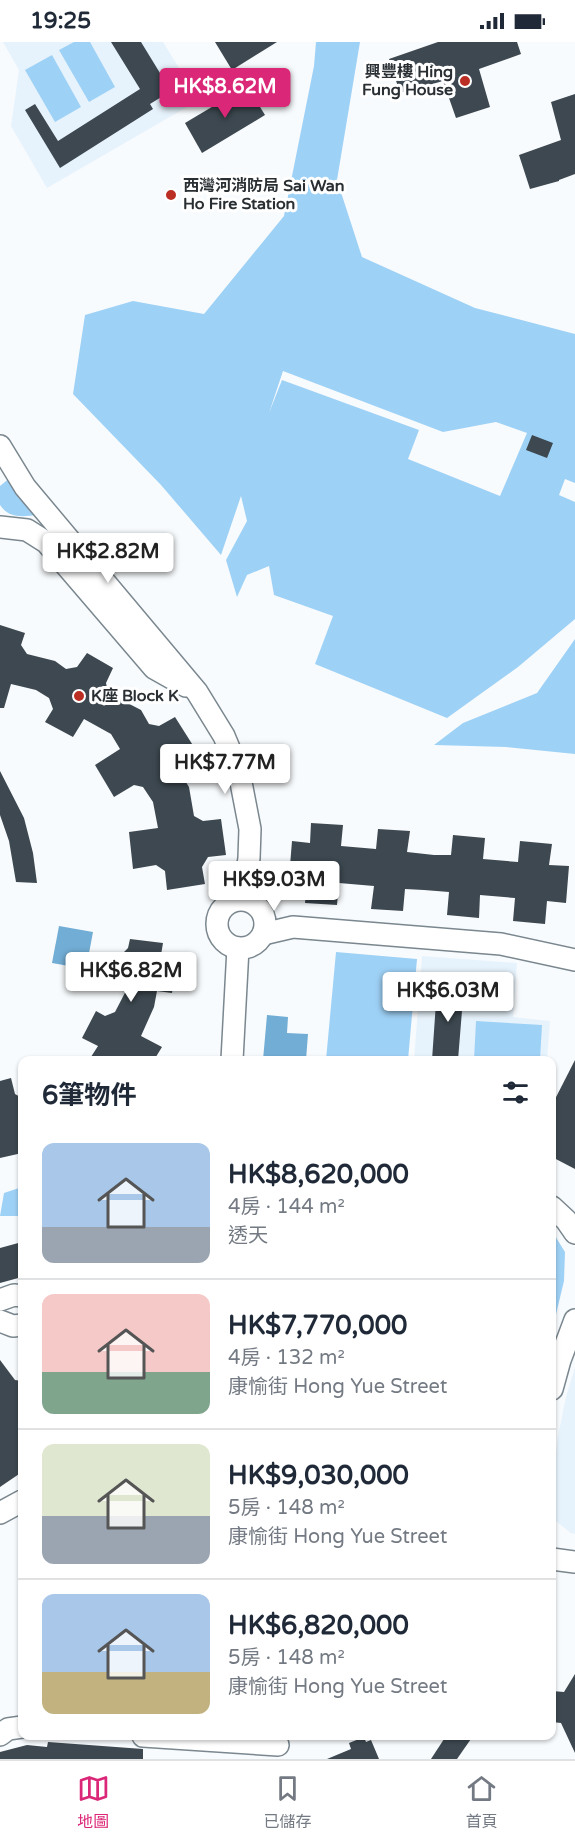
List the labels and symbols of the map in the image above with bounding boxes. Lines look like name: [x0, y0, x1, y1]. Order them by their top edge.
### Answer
place label: 興豐樓 Hing Fung House: [362, 62, 453, 100]
pin: HK$8.62M: [163, 68, 287, 119]
marker: 興豐樓 Hing Fung House: [458, 74, 472, 88]
place label: 西灣河消防局 Sai Wan Ho Fire Station: [183, 176, 344, 214]
marker: 西灣河消防局 Sai Wan Ho Fire Station: [164, 188, 178, 202]
pin: HK$2.82M: [46, 533, 170, 584]
place label: K座 Block K: [91, 686, 179, 706]
marker: K座 Block K: [72, 689, 86, 703]
pin: HK$7.77M: [163, 744, 287, 795]
pin: HK$9.03M: [212, 861, 336, 912]
pin: HK$6.82M: [69, 952, 193, 1003]
pin: HK$6.03M: [386, 972, 510, 1023]

